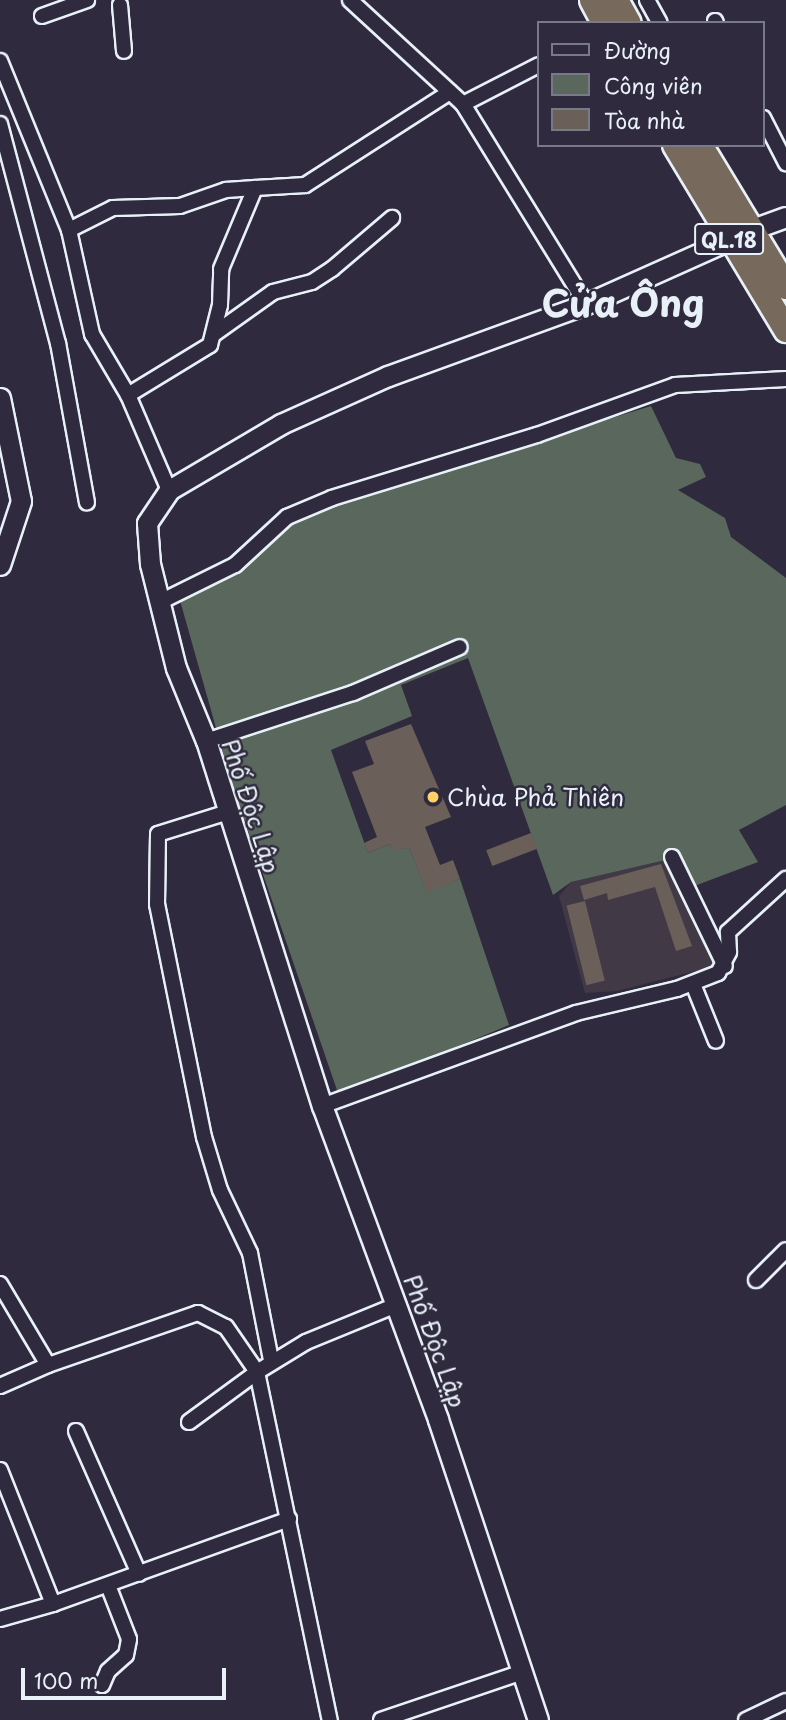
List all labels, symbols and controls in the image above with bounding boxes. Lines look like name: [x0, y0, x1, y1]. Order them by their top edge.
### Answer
legend: [538, 21, 765, 147]
text: Đường: [604, 34, 671, 66]
text: Công viên: [604, 69, 703, 101]
text: Tòa nhà: [604, 104, 684, 136]
road number: QL.18: [694, 222, 764, 256]
district label: Cửa Ông: [541, 280, 705, 324]
street label: Phố Độc Lập: [216, 736, 286, 876]
place label: Chùa Phả Thiên: [447, 783, 623, 811]
marker: Chùa Phả Thiên: [425, 789, 441, 805]
street label: Phố Độc Lập: [398, 1271, 472, 1411]
scale bar: [24, 1654, 229, 1698]
text: 100 m: [34, 1664, 98, 1696]

